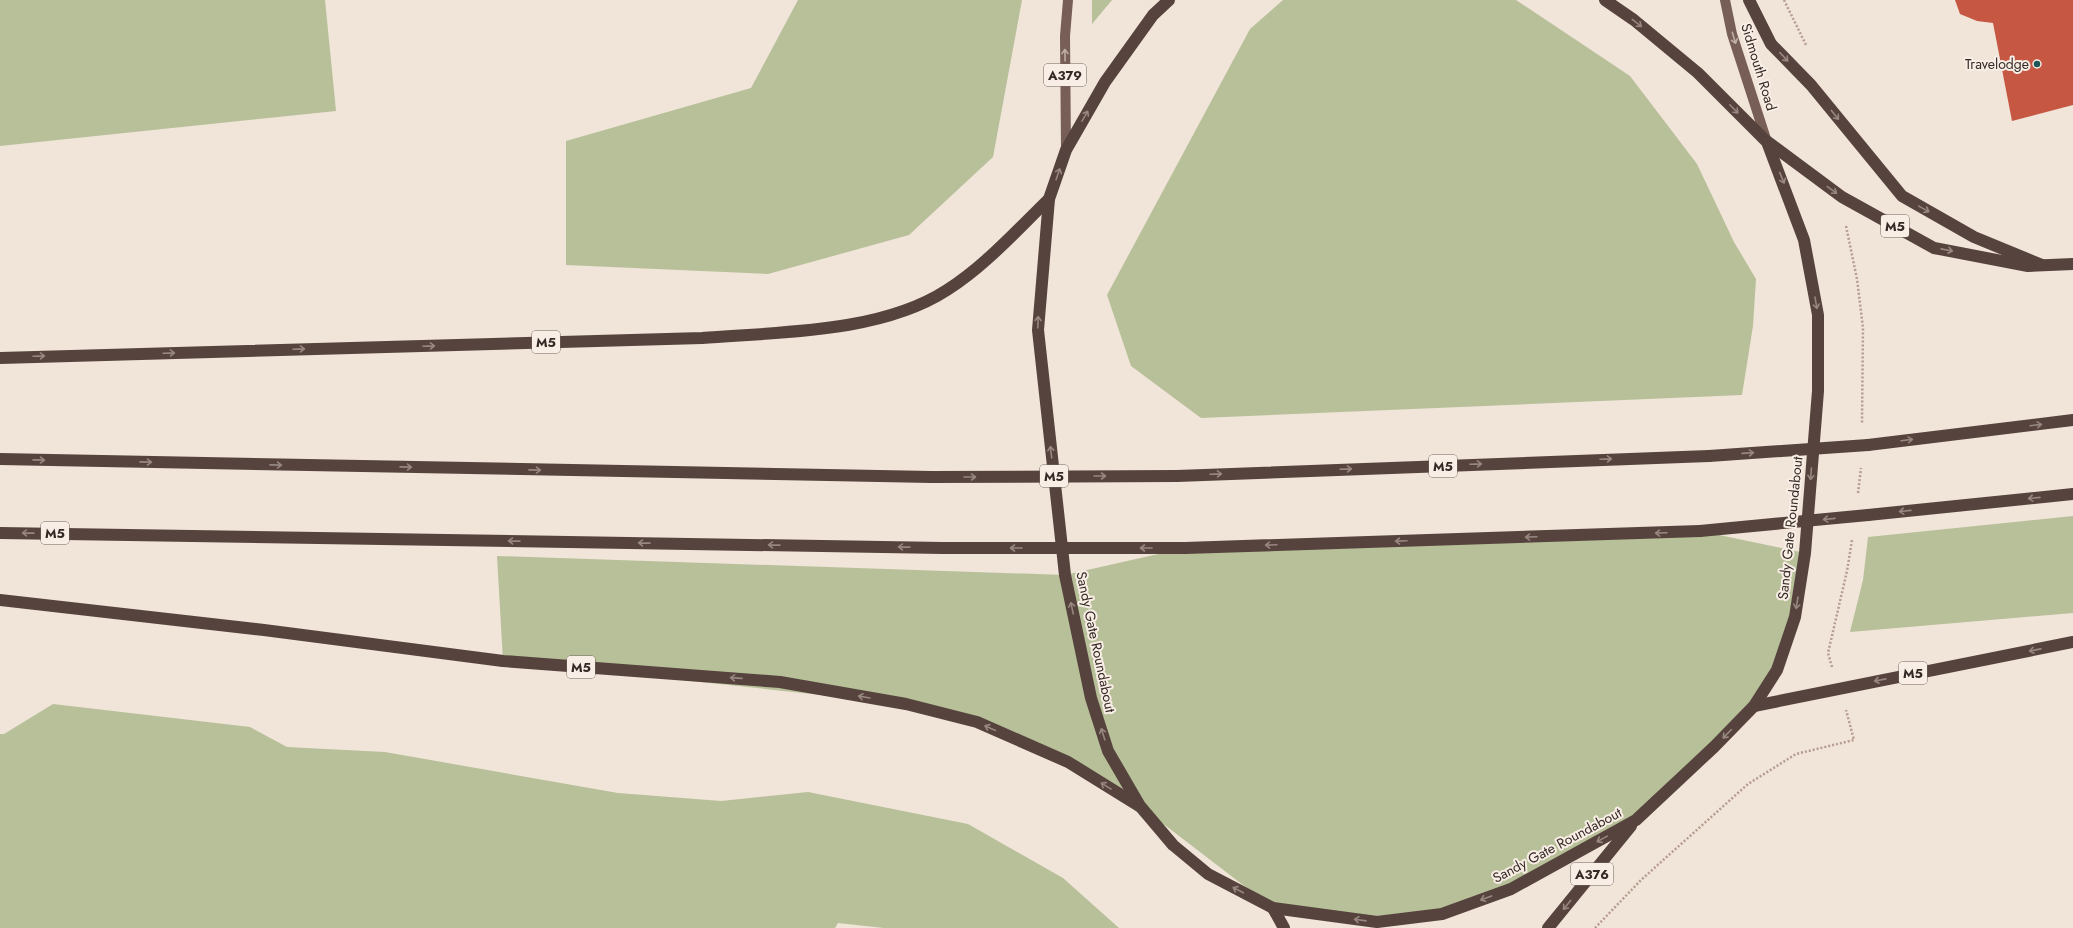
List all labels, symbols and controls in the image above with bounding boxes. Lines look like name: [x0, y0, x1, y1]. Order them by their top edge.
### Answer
one-way arrow: [1631, 18, 1642, 27]
street label: Sidmouth Road: [1736, 21, 1782, 113]
one-way arrow: [1731, 31, 1738, 44]
one-way arrow: [1061, 49, 1069, 62]
one-way arrow: [1779, 52, 1788, 62]
place label: Travelodge: [1965, 54, 2029, 74]
marker: Travelodge: [2032, 59, 2042, 69]
road number: A379: [1044, 64, 1086, 86]
one-way arrow: [1729, 104, 1739, 114]
one-way arrow: [1082, 110, 1090, 122]
one-way arrow: [1831, 110, 1840, 121]
one-way arrow: [1054, 169, 1062, 181]
one-way arrow: [1778, 171, 1786, 183]
one-way arrow: [1827, 186, 1838, 194]
one-way arrow: [1918, 205, 1930, 213]
road number: M5: [1881, 215, 1909, 237]
one-way arrow: [1940, 246, 1953, 254]
one-way arrow: [1812, 296, 1820, 309]
one-way arrow: [1034, 316, 1042, 329]
road number: M5: [532, 331, 560, 353]
one-way arrow: [422, 342, 435, 350]
one-way arrow: [292, 345, 305, 353]
one-way arrow: [162, 349, 175, 357]
one-way arrow: [32, 353, 45, 360]
one-way arrow: [2029, 421, 2042, 429]
one-way arrow: [1900, 436, 1913, 444]
one-way arrow: [1047, 446, 1055, 459]
one-way arrow: [1741, 449, 1754, 456]
road number: M5: [1429, 455, 1457, 477]
street label: Sandy Gate Roundabout: [1773, 455, 1808, 600]
one-way arrow: [32, 456, 45, 464]
one-way arrow: [1599, 456, 1612, 463]
one-way arrow: [139, 458, 152, 466]
one-way arrow: [269, 461, 282, 469]
one-way arrow: [1469, 461, 1482, 468]
one-way arrow: [399, 463, 412, 471]
road number: M5: [1040, 465, 1068, 487]
one-way arrow: [528, 466, 541, 474]
one-way arrow: [1339, 466, 1352, 473]
one-way arrow: [1808, 467, 1815, 480]
one-way arrow: [1209, 470, 1222, 478]
one-way arrow: [1093, 472, 1106, 480]
one-way arrow: [963, 473, 976, 481]
one-way arrow: [2028, 494, 2041, 501]
one-way arrow: [1899, 507, 1912, 515]
one-way arrow: [1823, 515, 1836, 522]
road number: M5: [41, 522, 69, 544]
one-way arrow: [22, 529, 35, 537]
one-way arrow: [1655, 529, 1668, 536]
one-way arrow: [1525, 533, 1538, 541]
one-way arrow: [508, 537, 521, 545]
one-way arrow: [1395, 537, 1408, 545]
one-way arrow: [638, 539, 651, 547]
one-way arrow: [768, 541, 781, 549]
one-way arrow: [1265, 541, 1278, 549]
one-way arrow: [898, 544, 911, 551]
one-way arrow: [1010, 544, 1023, 552]
one-way arrow: [1140, 544, 1153, 552]
street label: Sandy Gate Roundabout: [1071, 570, 1121, 715]
one-way arrow: [1793, 597, 1801, 610]
one-way arrow: [1068, 602, 1076, 615]
one-way arrow: [2029, 646, 2042, 654]
road number: M5: [567, 656, 595, 678]
road number: M5: [1899, 662, 1927, 684]
one-way arrow: [730, 675, 743, 682]
one-way arrow: [1874, 676, 1887, 684]
one-way arrow: [858, 693, 871, 701]
one-way arrow: [985, 724, 997, 731]
one-way arrow: [1098, 729, 1106, 741]
one-way arrow: [1722, 729, 1731, 739]
one-way arrow: [1100, 781, 1112, 789]
street label: Sandy Gate Roundabout: [1489, 802, 1626, 888]
one-way arrow: [1596, 836, 1608, 843]
road number: A376: [1571, 863, 1613, 885]
one-way arrow: [1232, 886, 1244, 893]
one-way arrow: [1480, 895, 1493, 902]
one-way arrow: [1562, 899, 1571, 910]
one-way arrow: [1353, 916, 1366, 924]

